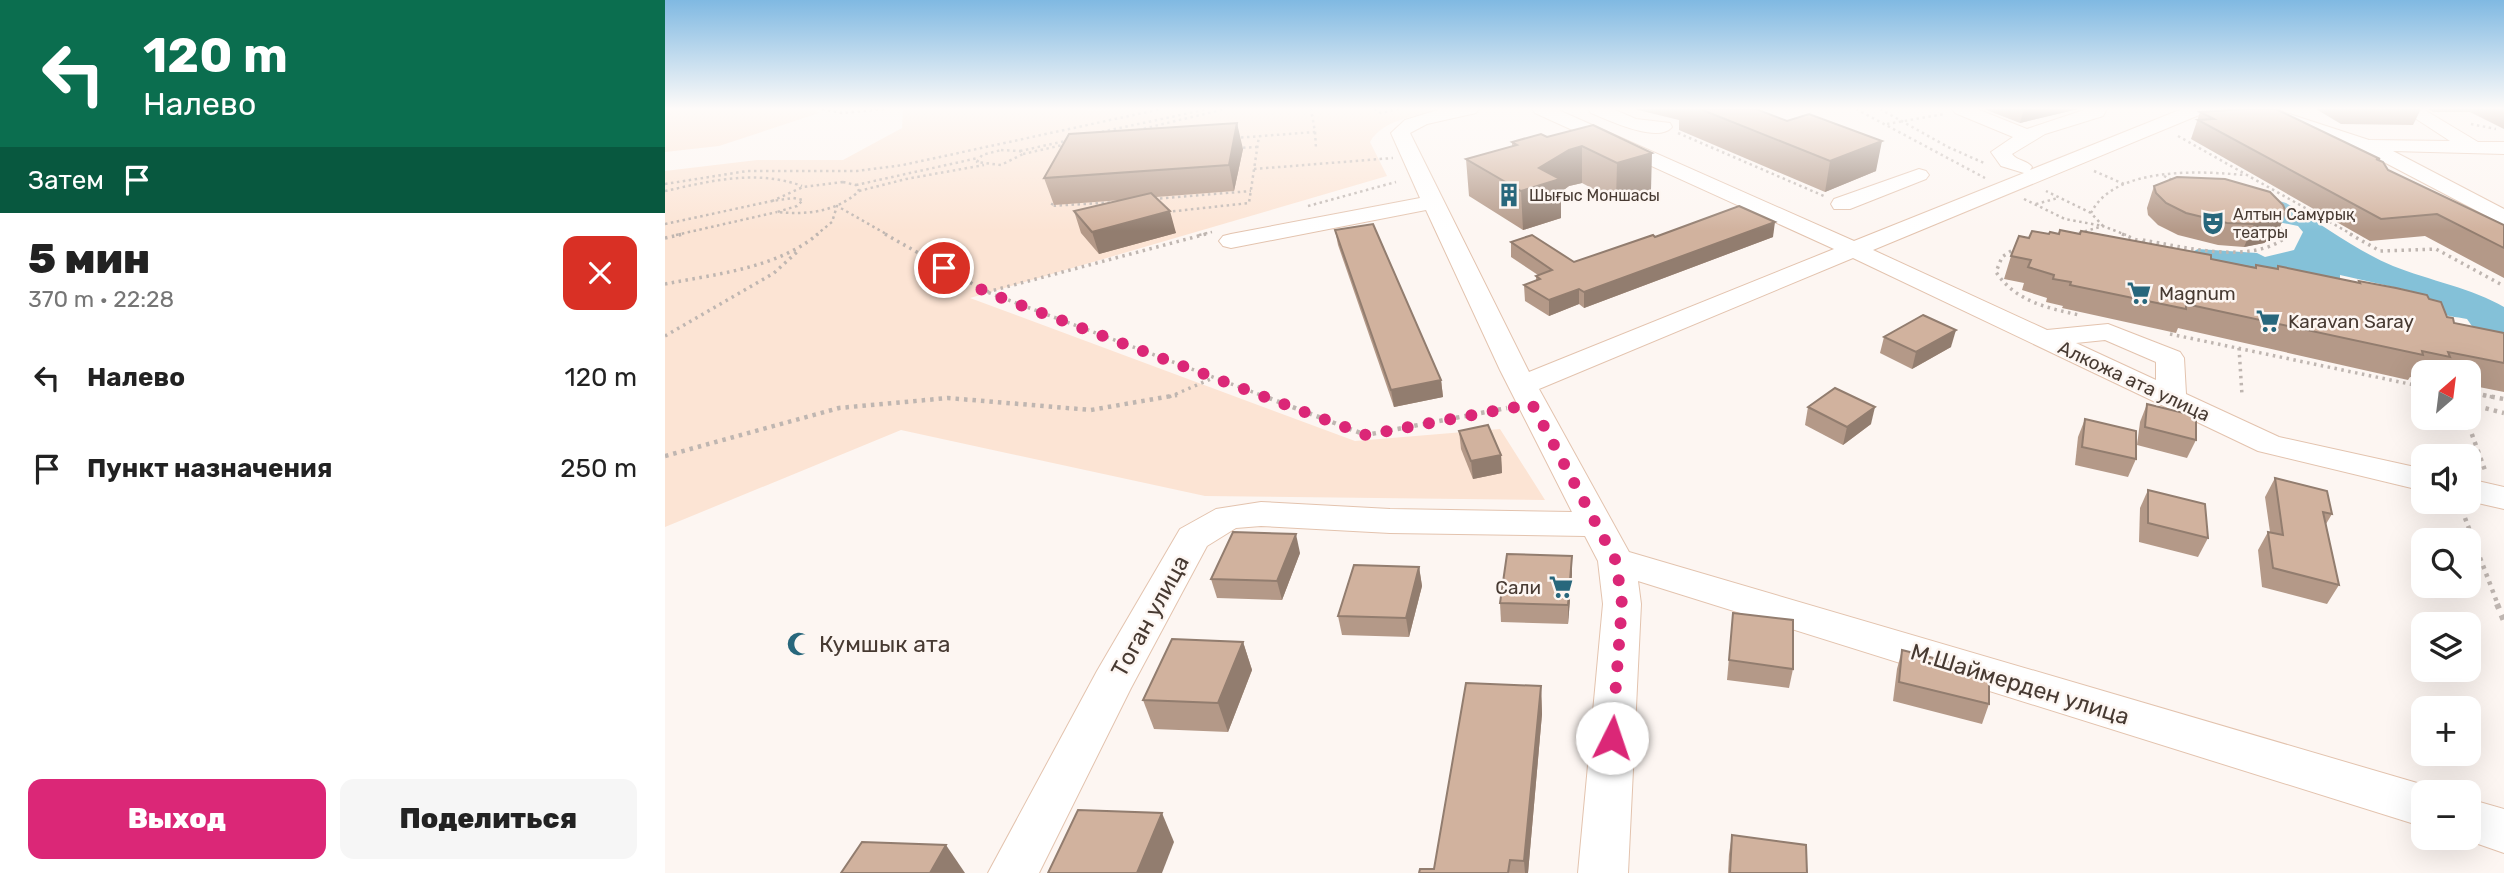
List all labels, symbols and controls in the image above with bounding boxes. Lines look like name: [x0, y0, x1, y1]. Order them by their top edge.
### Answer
text: 120 m: [143, 26, 288, 84]
icon: left: [28, 28, 119, 119]
text: Налево: [143, 85, 256, 123]
icon: arrive: [118, 161, 156, 199]
text: Затем: [28, 165, 104, 196]
building icon: Шығыс Моншасы: [1495, 181, 1523, 209]
place label: Шығыс Моншасы: [1529, 186, 1660, 205]
place label: Алтын Самұрық театры: [2233, 205, 2355, 242]
theatre icon: Алтын Самұрық театры: [2199, 209, 2227, 237]
text: 5 мин: [28, 234, 150, 284]
button: close: [563, 236, 637, 310]
pin: [914, 238, 974, 298]
icon: arrive: [925, 249, 963, 287]
supermarket icon: Magnum: [2125, 279, 2153, 307]
place label: Magnum: [2159, 282, 2236, 305]
text: 370 m · 22:28: [28, 285, 174, 313]
supermarket icon: Karavan Saray: [2254, 307, 2282, 335]
place label: Karavan Saray: [2288, 310, 2414, 333]
street label: Алкожа ата улица: [2054, 336, 2214, 426]
icon: left: [28, 359, 66, 397]
north arrow: [2411, 360, 2481, 430]
map controls: [2411, 360, 2481, 850]
text: Налево: [87, 362, 185, 393]
text: 120 m: [565, 362, 637, 393]
button: sound: [2411, 444, 2481, 514]
icon: arrive: [28, 450, 66, 488]
text: Пункт назначения: [87, 453, 332, 484]
text: 250 m: [560, 453, 637, 484]
button: search: [2411, 528, 2481, 598]
street label: Тоган улица: [1105, 550, 1195, 682]
supermarket icon: Сали: [1547, 573, 1575, 601]
place label: Сали: [1495, 576, 1541, 599]
button: layers: [2411, 612, 2481, 682]
mosque icon: Кумшык ата: [785, 630, 813, 658]
place label: Кумшык ата: [819, 630, 950, 658]
street label: М.Шаймерден улица: [1907, 637, 2133, 731]
button: +: [2411, 696, 2481, 766]
position arrow: [1575, 701, 1649, 775]
button: Выход: [28, 779, 326, 859]
button: Поделиться: [340, 779, 637, 859]
button: −: [2411, 780, 2481, 850]

